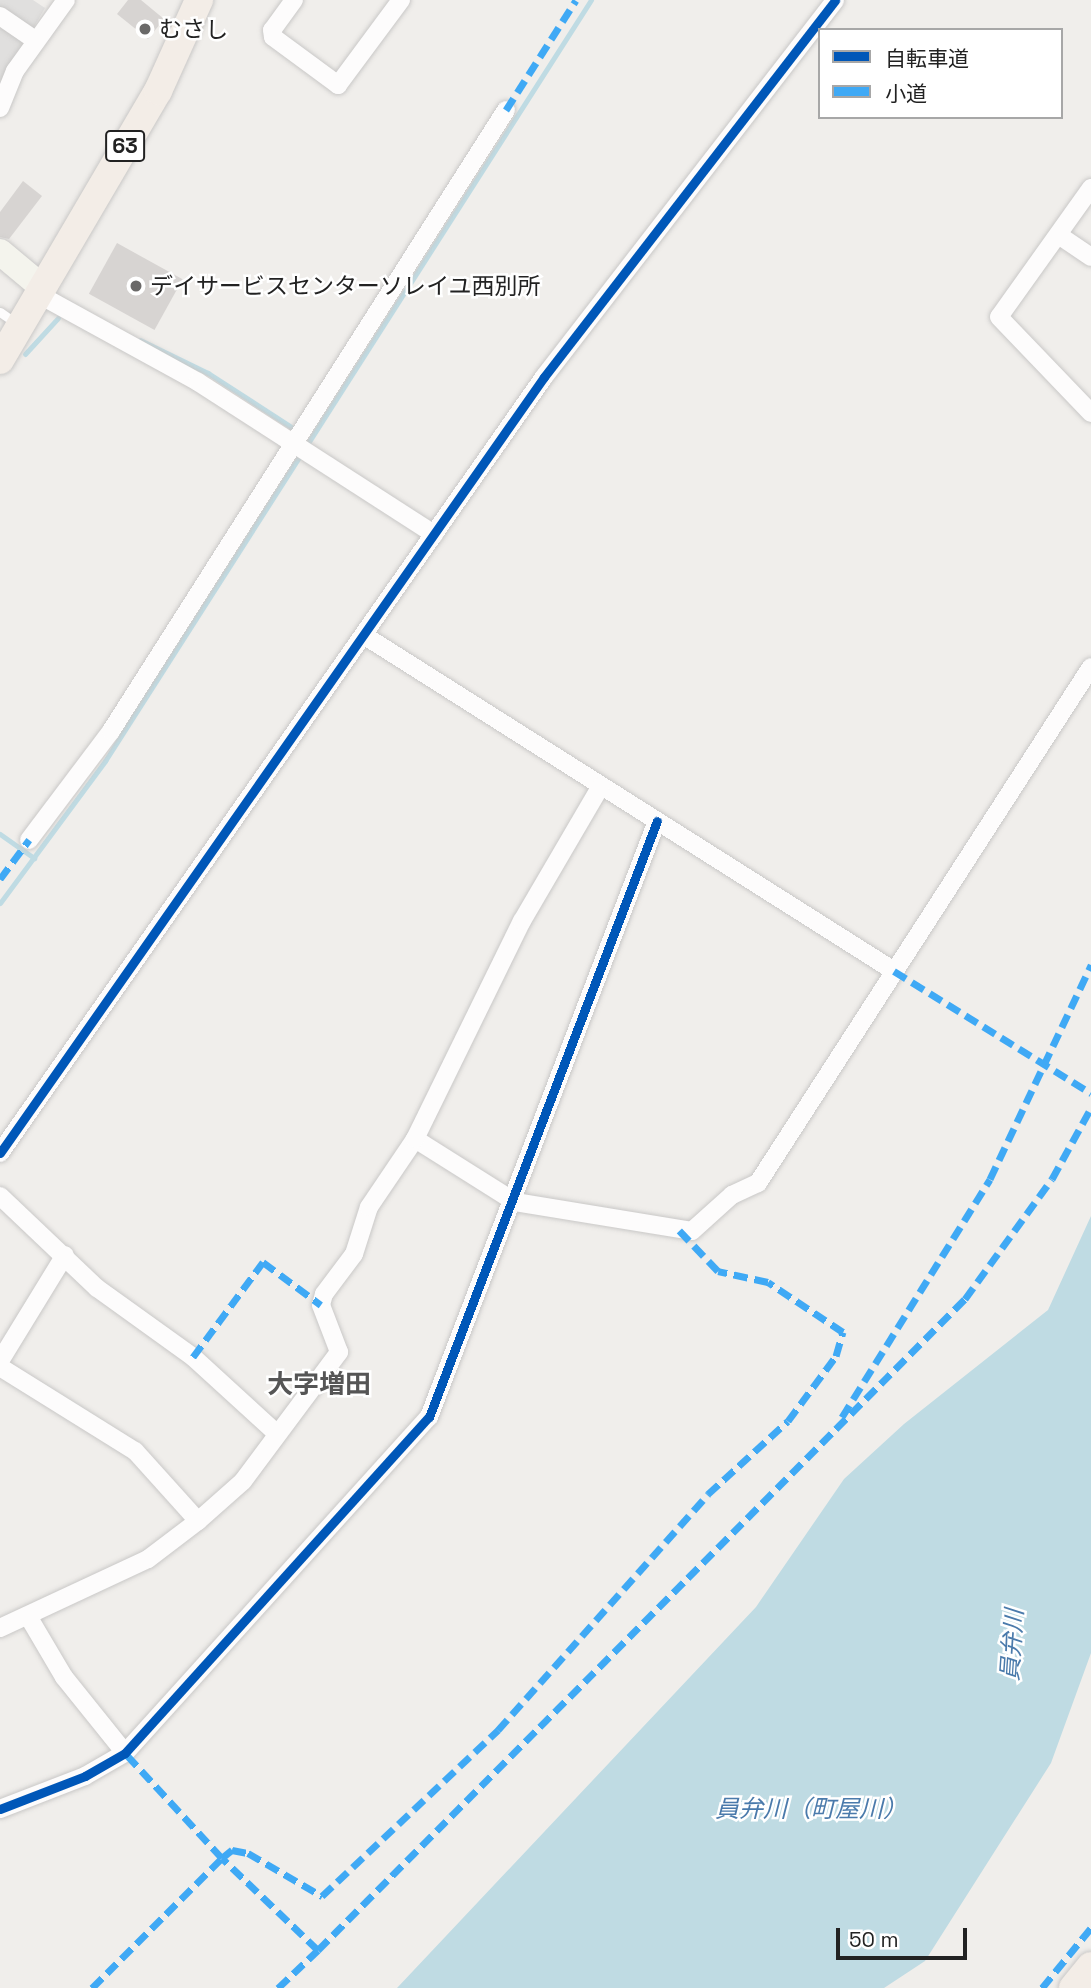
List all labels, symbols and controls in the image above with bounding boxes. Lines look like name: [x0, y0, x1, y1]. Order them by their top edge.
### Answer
place label: むさし: [159, 15, 228, 43]
marker: むさし: [137, 21, 153, 37]
legend: [818, 28, 1063, 119]
text: 自転車道: [885, 45, 969, 72]
text: 小道: [885, 80, 927, 107]
road number: 63: [104, 128, 146, 164]
place label: デイサービスセンターソレイユ西別所: [150, 272, 541, 300]
marker: デイサービスセンターソレイユ西別所: [128, 278, 144, 294]
district label: 大字増田: [267, 1369, 371, 1401]
water label: 員弁川: [995, 1608, 1029, 1682]
water label: 員弁川（町屋川）: [715, 1795, 907, 1823]
scale bar: [839, 1914, 970, 1958]
text: 50 m: [849, 1926, 899, 1953]

